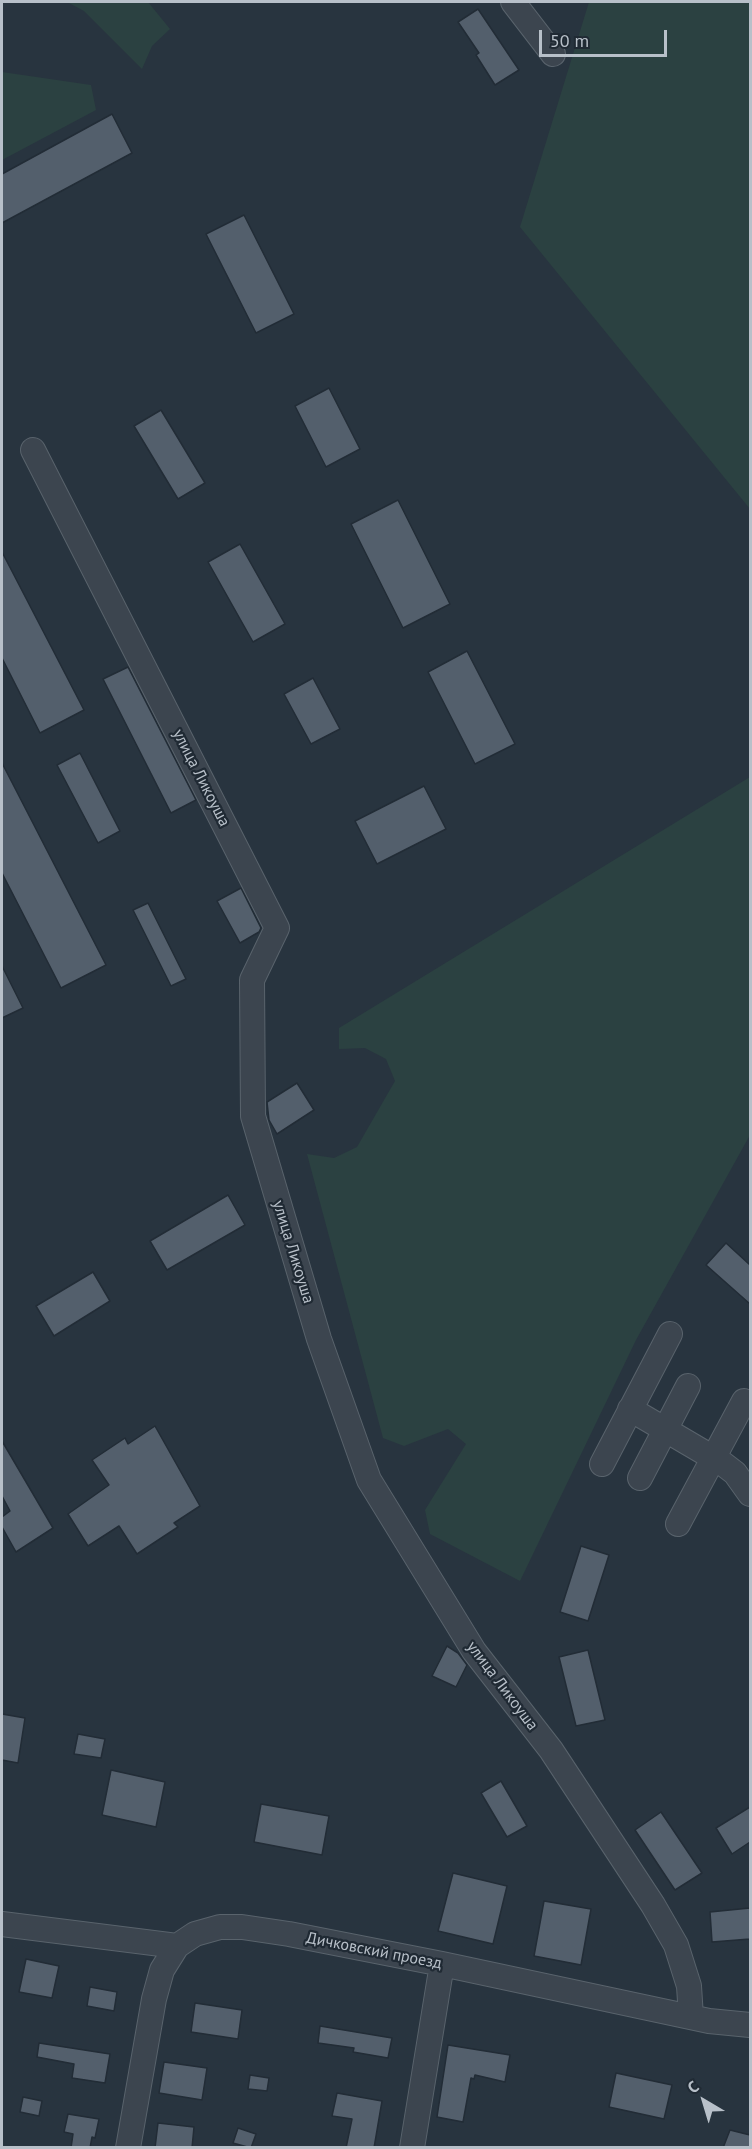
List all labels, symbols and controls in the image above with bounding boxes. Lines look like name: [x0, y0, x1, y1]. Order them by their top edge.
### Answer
scale bar: [542, 18, 670, 56]
text: 50 m: [550, 29, 589, 52]
street label: улица Ликоуша: [168, 726, 234, 830]
street label: улица Ликоуша: [268, 1198, 318, 1306]
street label: улица Ликоуша: [462, 1638, 542, 1734]
street label: Дичковский проезд: [305, 1928, 443, 1974]
north arrow: [674, 2071, 734, 2131]
text: С: [683, 2076, 703, 2097]

